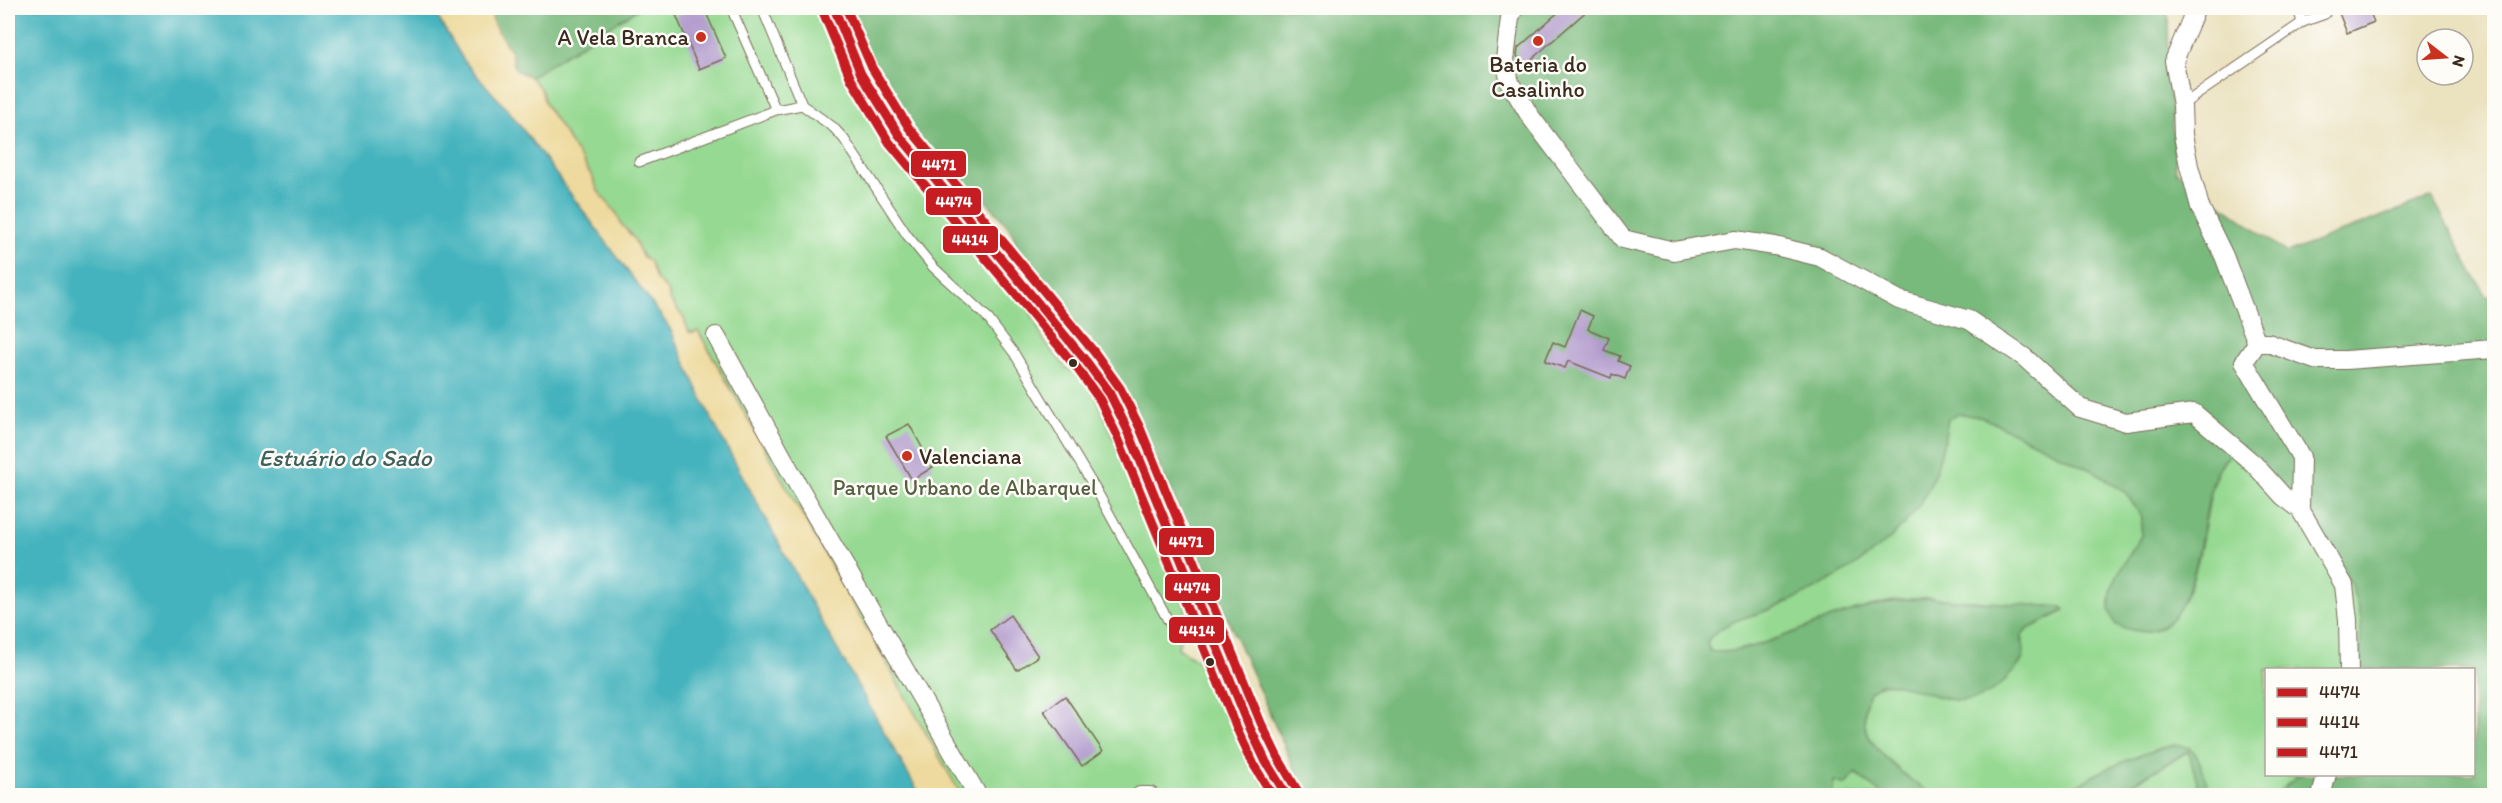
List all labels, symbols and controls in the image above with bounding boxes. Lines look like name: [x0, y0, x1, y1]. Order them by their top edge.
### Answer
place label: A Vela Branca: [558, 24, 690, 51]
north arrow: [2415, 27, 2475, 87]
marker: A Vela Branca: [694, 30, 708, 44]
marker: Bateria do Casalinho: [1531, 34, 1545, 48]
place label: Bateria do Casalinho: [1489, 51, 1587, 103]
text: N: [2448, 53, 2470, 69]
line badge: 4471: [910, 150, 967, 178]
text: 4471: [922, 155, 957, 174]
line badge: 4474: [925, 187, 982, 216]
text: 4474: [936, 192, 973, 211]
line badge: 4414: [942, 225, 999, 254]
text: 4414: [952, 230, 989, 249]
unlabelled marker: [1067, 357, 1079, 369]
water label: Estuário do Sado: [258, 443, 432, 472]
place label: Valenciana: [919, 443, 1022, 470]
marker: Valenciana: [900, 449, 914, 463]
park label: Parque Urbano de Albarquel: [833, 474, 1097, 501]
line badge: 4471: [1158, 527, 1215, 556]
text: 4471: [1169, 532, 1204, 551]
line badge: 4474: [1164, 573, 1221, 602]
text: 4474: [1174, 578, 1211, 597]
line badge: 4414: [1168, 616, 1225, 644]
text: 4414: [1179, 621, 1216, 640]
unlabelled marker: [1204, 656, 1216, 668]
legend: [2265, 668, 2475, 776]
text: 4474: [2319, 681, 2361, 703]
text: 4414: [2319, 711, 2360, 733]
text: 4471: [2319, 741, 2358, 763]

